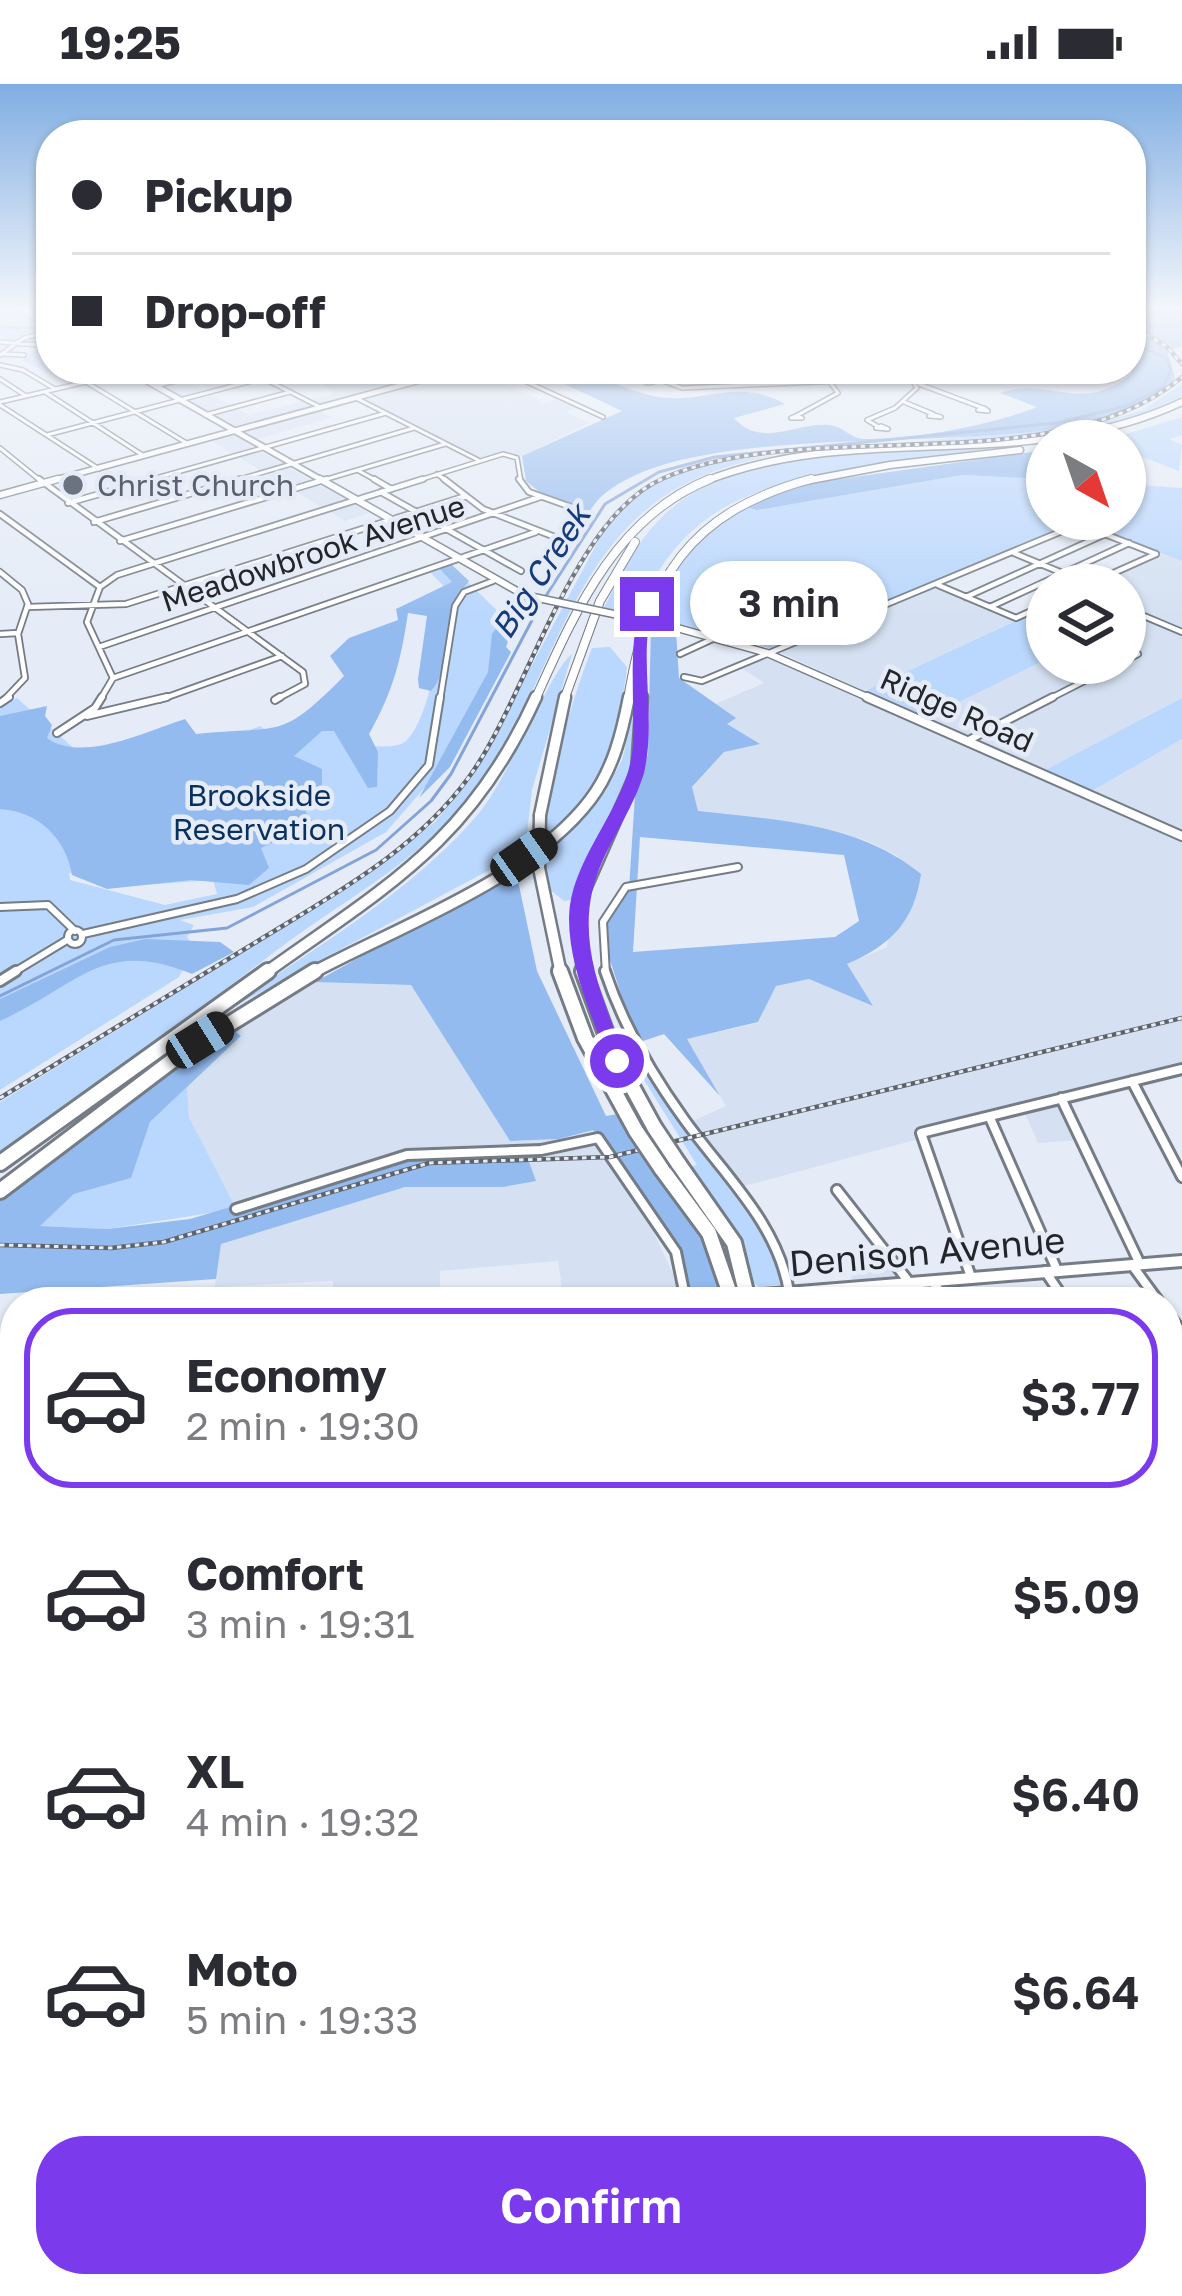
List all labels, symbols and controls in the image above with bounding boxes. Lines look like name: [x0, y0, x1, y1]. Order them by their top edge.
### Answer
text: 19:25: [60, 15, 181, 69]
text: Pickup: [144, 168, 293, 222]
text: Drop-off: [144, 284, 325, 338]
north arrow: [1026, 420, 1146, 540]
map controls: [1026, 420, 1146, 684]
place label: Christ Church: [97, 467, 294, 503]
marker: Christ Church: [60, 472, 86, 498]
street label: Meadowbrook Avenue: [157, 487, 469, 619]
water label: Big Creek: [482, 494, 599, 645]
callout: 3 min: [689, 562, 887, 646]
button: layers: [1026, 564, 1146, 684]
route end: [620, 577, 674, 631]
text: 3 min: [738, 579, 840, 626]
street label: Ridge Road: [875, 660, 1039, 760]
park label: Brookside Reservation: [173, 777, 345, 847]
car: [484, 822, 564, 892]
car: [160, 1006, 240, 1074]
route start: [590, 1034, 644, 1088]
street label: Denison Avenue: [787, 1218, 1067, 1284]
icon: car: [42, 1344, 150, 1452]
text: Economy: [186, 1348, 387, 1402]
text: $3.77: [1021, 1371, 1140, 1425]
text: 2 min · 19:30: [186, 1402, 420, 1449]
icon: car: [42, 1542, 150, 1650]
text: Comfort: [186, 1546, 364, 1600]
text: $5.09: [1013, 1569, 1140, 1623]
text: 3 min · 19:31: [186, 1600, 415, 1647]
icon: car: [42, 1740, 150, 1848]
text: XL: [186, 1744, 244, 1798]
text: $6.40: [1011, 1767, 1140, 1821]
text: 4 min · 19:32: [186, 1798, 419, 1845]
icon: car: [42, 1938, 150, 2046]
text: Moto: [186, 1942, 298, 1996]
text: $6.64: [1012, 1965, 1140, 2019]
text: 5 min · 19:33: [186, 1996, 418, 2043]
button: Confirm: [36, 2136, 1146, 2274]

